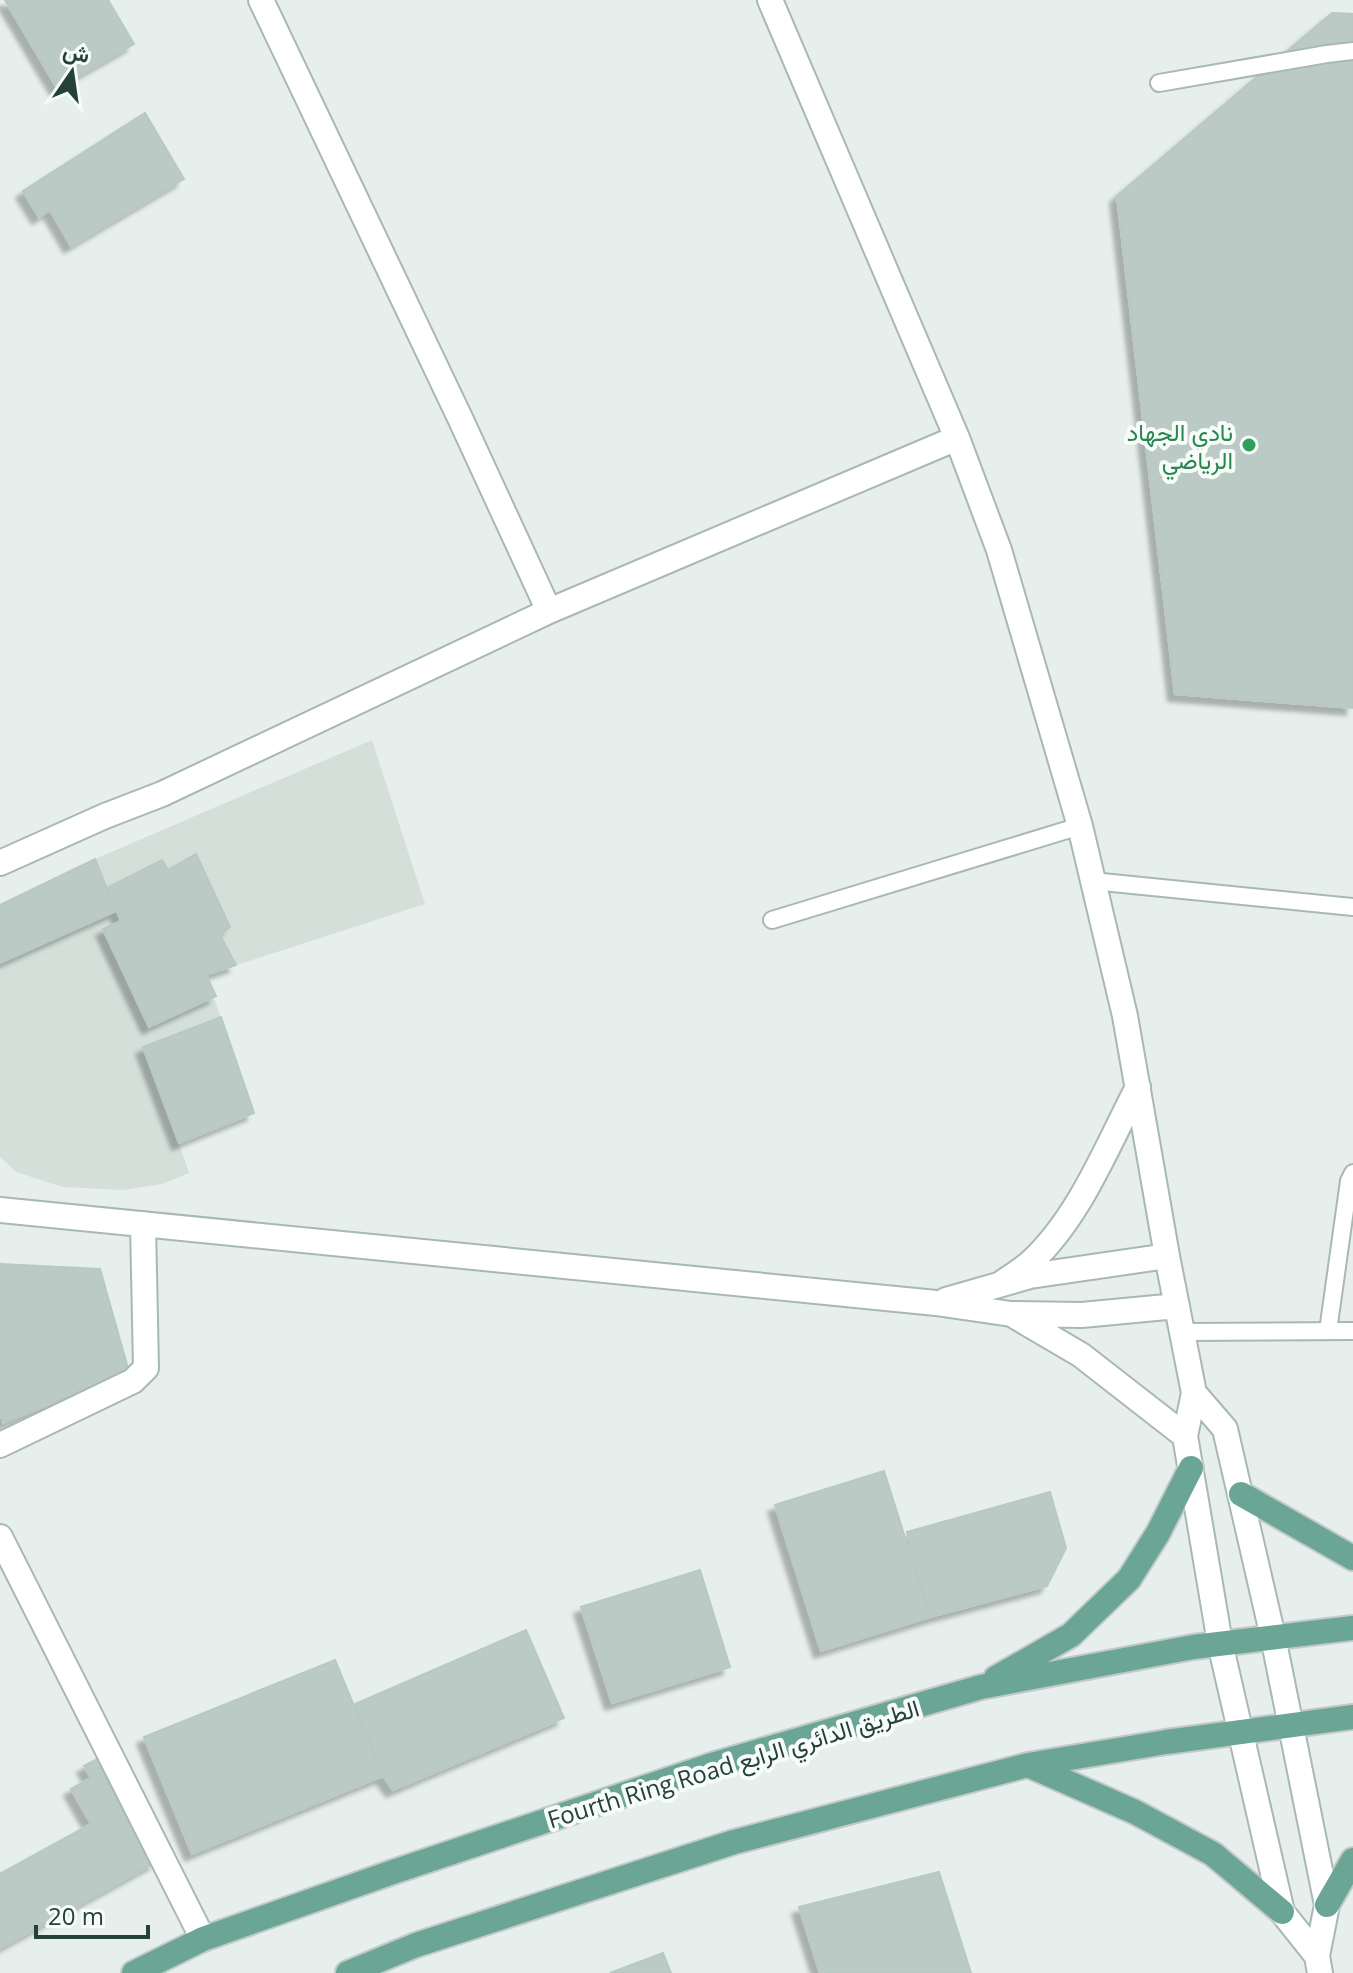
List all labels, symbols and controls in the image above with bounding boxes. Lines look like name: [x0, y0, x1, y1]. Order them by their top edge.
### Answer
north arrow: [32, 32, 112, 112]
text: ش: [60, 34, 93, 69]
place label: نادي الجهاد الرياضي: [1127, 415, 1233, 480]
marker: نادي الجهاد الرياضي: [1240, 436, 1258, 454]
street label: Fourth Ring Road الطريق الدائري الرابع: [543, 1691, 924, 1839]
scale bar: [36, 1889, 148, 1939]
text: 20 m: [48, 1899, 104, 1932]

